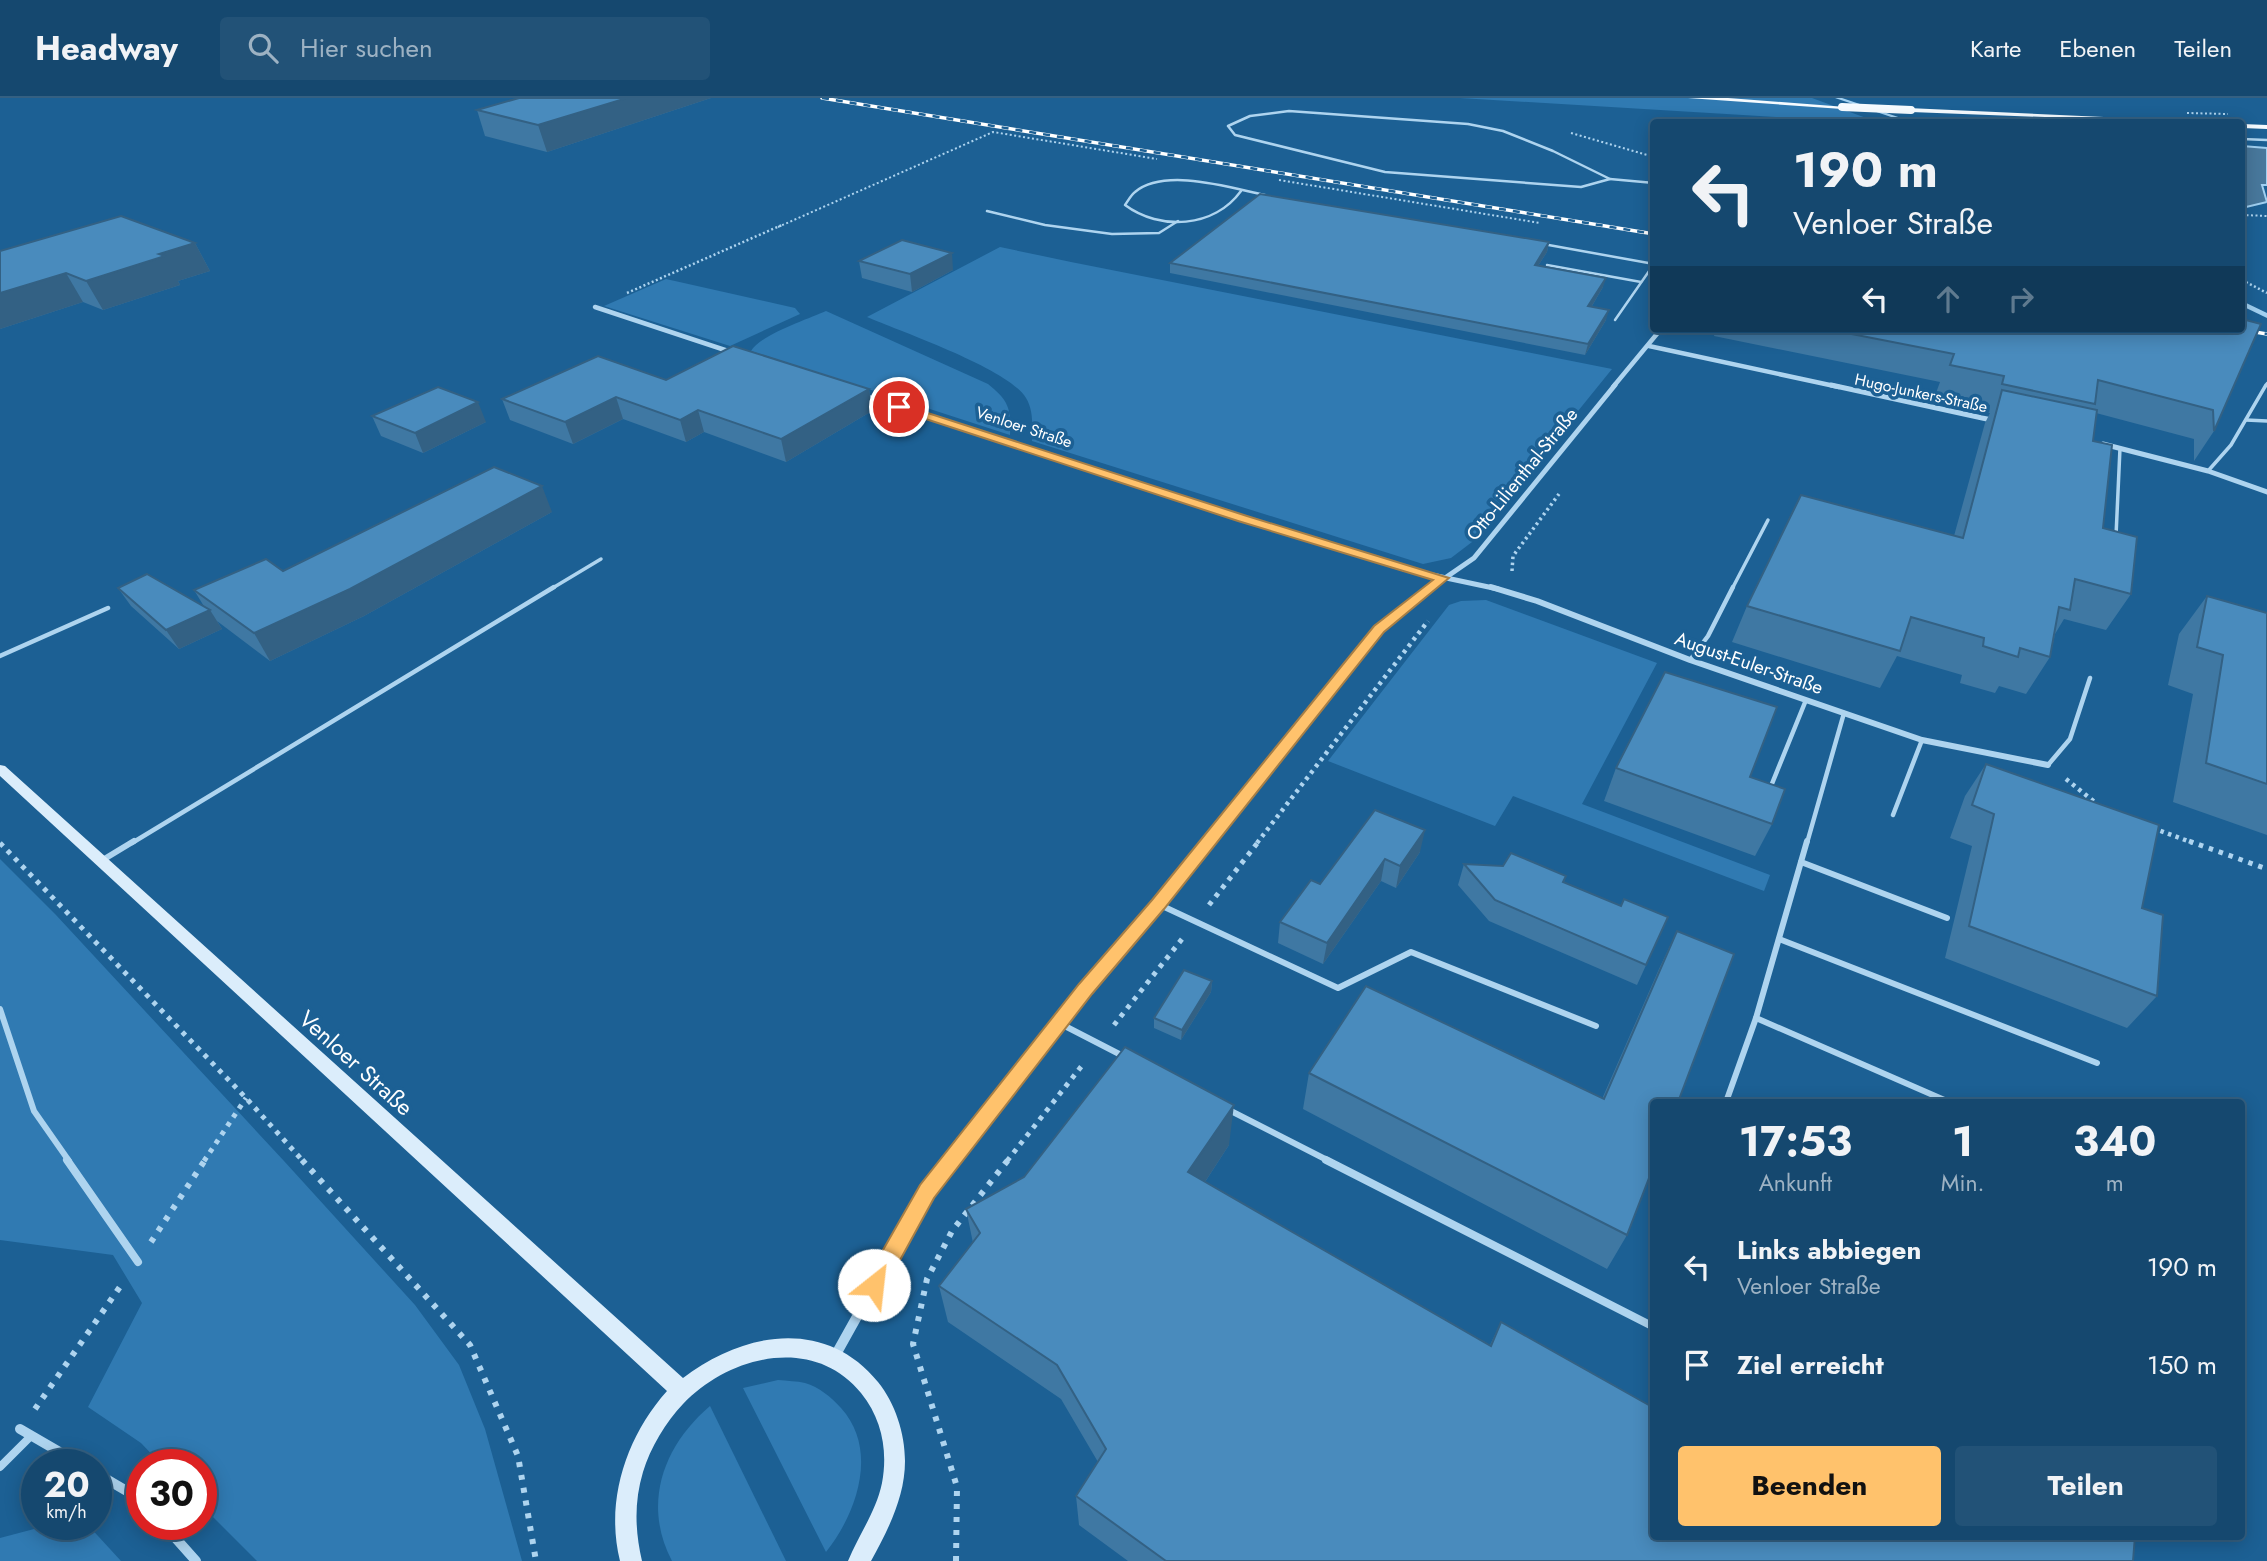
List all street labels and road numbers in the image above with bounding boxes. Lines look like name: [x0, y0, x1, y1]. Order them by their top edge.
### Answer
street label: Hugo-Junkers-Straße: [1853, 368, 1989, 418]
street label: Venloer Straße: [973, 401, 1075, 453]
street label: Otto-Lilienthal-Straße: [1460, 402, 1584, 546]
street label: August-Euler-Straße: [1671, 625, 1827, 701]
street label: Venloer Straße: [291, 1002, 421, 1124]

